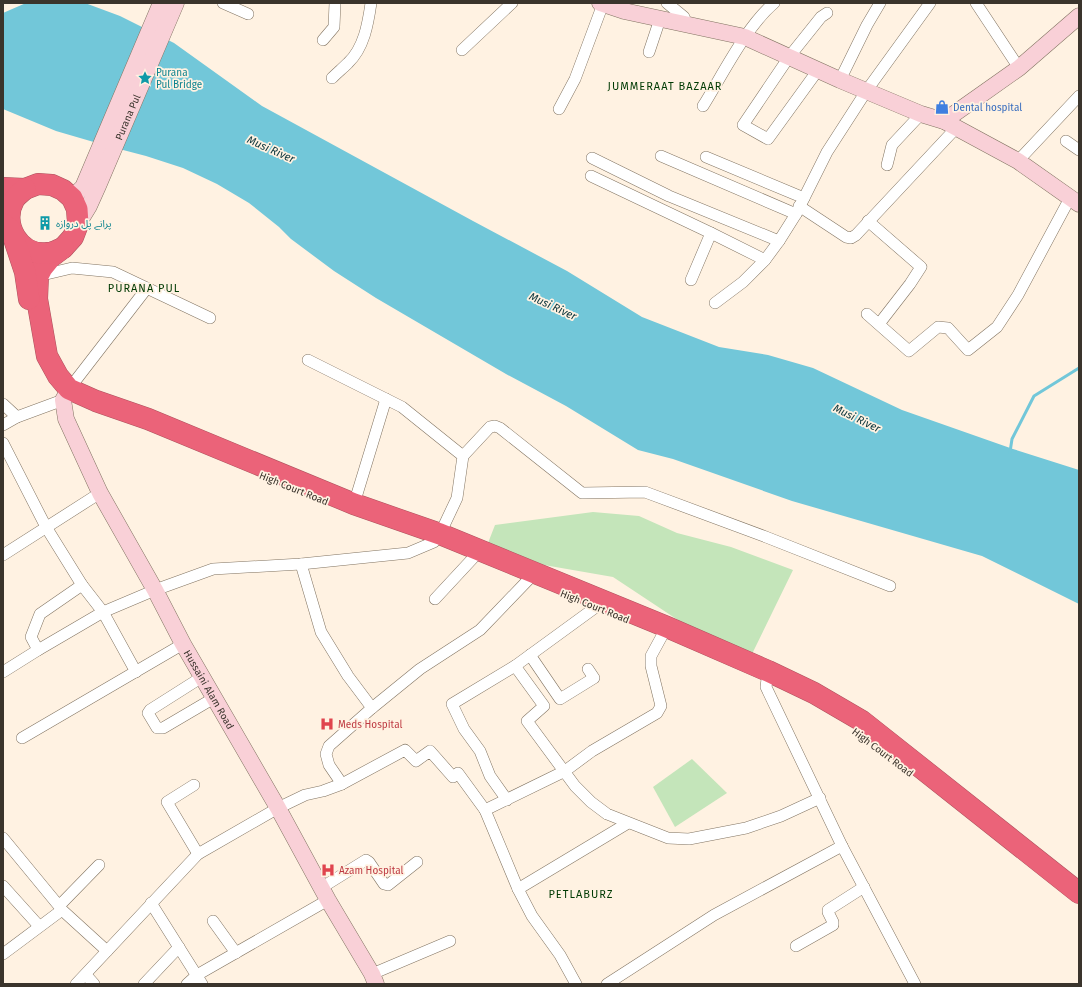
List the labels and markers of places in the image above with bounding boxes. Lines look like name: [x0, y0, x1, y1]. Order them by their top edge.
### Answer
place label: Purana Pul Bridge: [156, 67, 202, 91]
place icon: Purana Pul Bridge: [137, 70, 153, 86]
shop icon: Dental hospital: [934, 99, 950, 115]
place label: Dental hospital: [953, 102, 1022, 114]
building icon: پرانے پل دروازہ: [37, 215, 53, 231]
place label: پرانے پل دروازہ: [56, 218, 111, 230]
hospital icon: Meds Hospital: [319, 716, 335, 732]
place label: Meds Hospital: [338, 719, 402, 731]
hospital icon: Azam Hospital: [320, 862, 336, 878]
place label: Azam Hospital: [339, 865, 404, 877]

